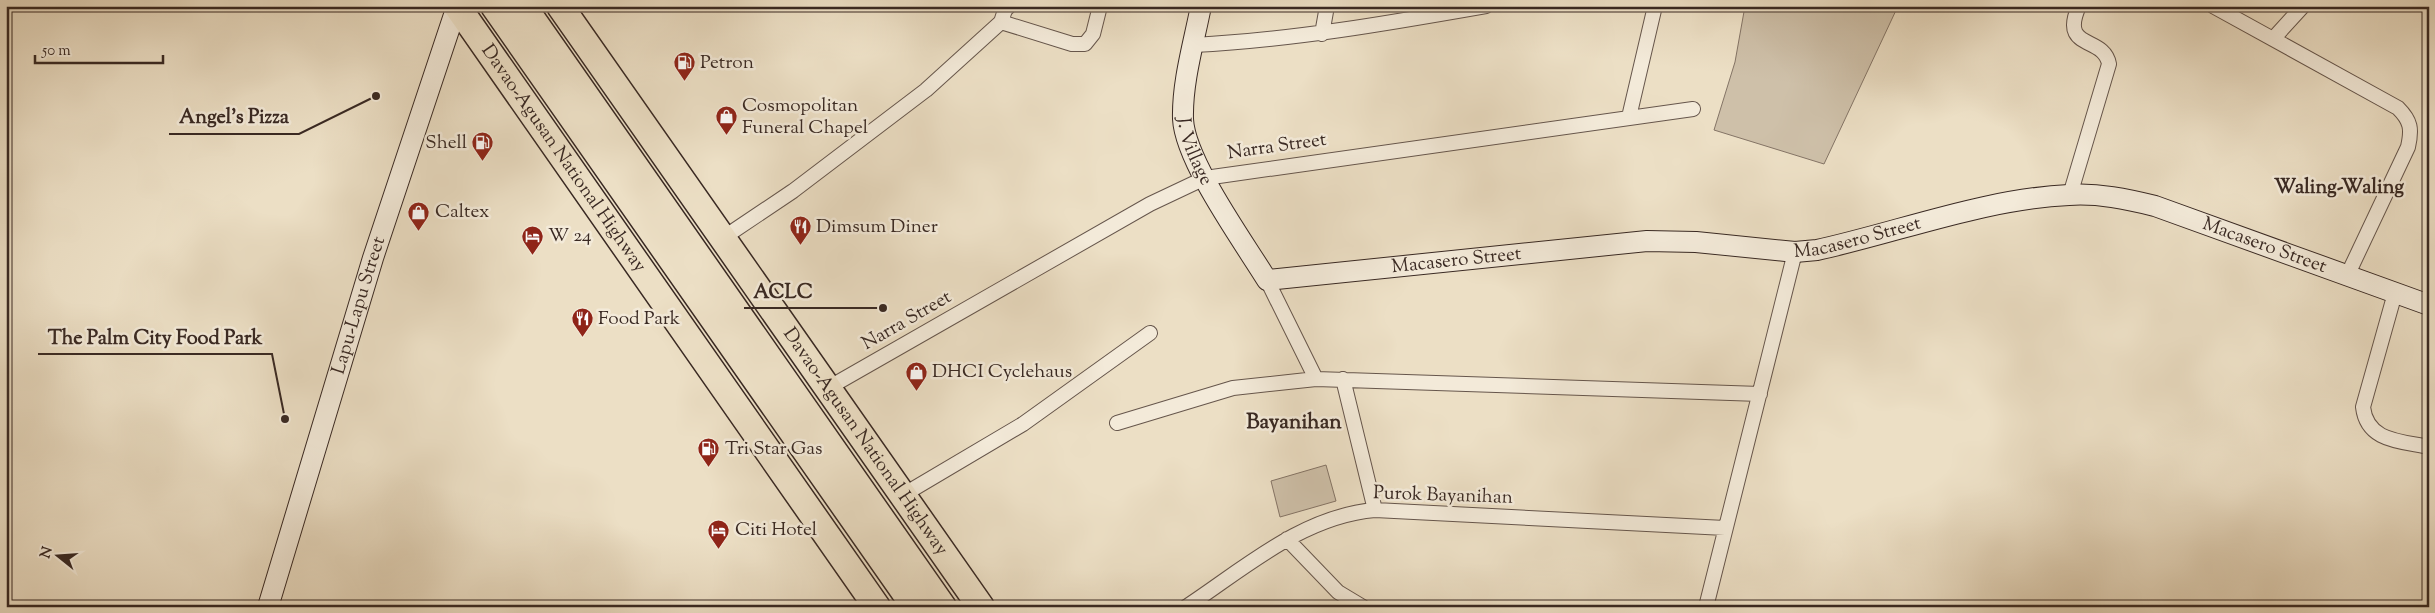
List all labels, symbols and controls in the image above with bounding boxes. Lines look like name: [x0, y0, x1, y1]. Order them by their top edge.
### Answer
scale bar: [35, 32, 162, 64]
street label: Davao-Agusan National Highway: [474, 39, 653, 278]
text: 50 m: [41, 41, 71, 62]
place label: Petron: [700, 50, 754, 77]
fuel station icon: Petron: [672, 51, 696, 82]
place label: Cosmopolitan Funeral Chapel: [742, 93, 868, 142]
callout: Angel's Pizza: [169, 99, 299, 134]
text: Angel's Pizza: [179, 104, 290, 133]
shop icon: Cosmopolitan Funeral Chapel: [714, 105, 738, 136]
street label: J. Village: [1169, 116, 1219, 190]
street label: Narra Street: [1226, 127, 1329, 167]
place label: Shell: [425, 130, 467, 157]
fuel station icon: Shell: [471, 131, 495, 162]
district label: Waling-Waling: [2274, 174, 2404, 203]
place label: Caltex: [435, 199, 490, 226]
shop icon: Caltex: [407, 200, 431, 231]
street label: Macasero Street: [1792, 210, 1924, 266]
street label: Macasero Street: [2199, 211, 2331, 281]
place label: Dimsum Diner: [816, 214, 938, 241]
restaurant icon: Dimsum Diner: [788, 215, 812, 246]
place label: W 24: [548, 223, 592, 250]
hotel icon: W 24: [520, 224, 544, 255]
street label: Lapu-Lapu Street: [325, 232, 393, 378]
street label: Macasero Street: [1390, 240, 1523, 281]
callout: ACLC: [744, 273, 823, 308]
text: ACLC: [753, 279, 813, 308]
street label: Narra Street: [857, 284, 957, 358]
place label: Food Park: [598, 306, 681, 333]
restaurant icon: Food Park: [570, 307, 594, 338]
callout: The Palm City Food Park: [38, 319, 272, 354]
street label: Davao-Agusan National Highway: [776, 322, 955, 562]
text: The Palm City Food Park: [48, 325, 262, 354]
place label: DHCI Cyclehaus: [932, 359, 1072, 386]
shop icon: DHCI Cyclehaus: [904, 360, 928, 391]
district label: Bayanihan: [1246, 408, 1342, 438]
place label: Tri Star Gas: [725, 436, 823, 463]
fuel station icon: Tri Star Gas: [697, 437, 721, 468]
street label: Purok Bayanihan: [1373, 480, 1513, 512]
place label: Citi Hotel: [735, 517, 817, 544]
hotel icon: Citi Hotel: [707, 518, 731, 549]
north arrow: [32, 530, 82, 580]
text: N: [36, 545, 59, 561]

